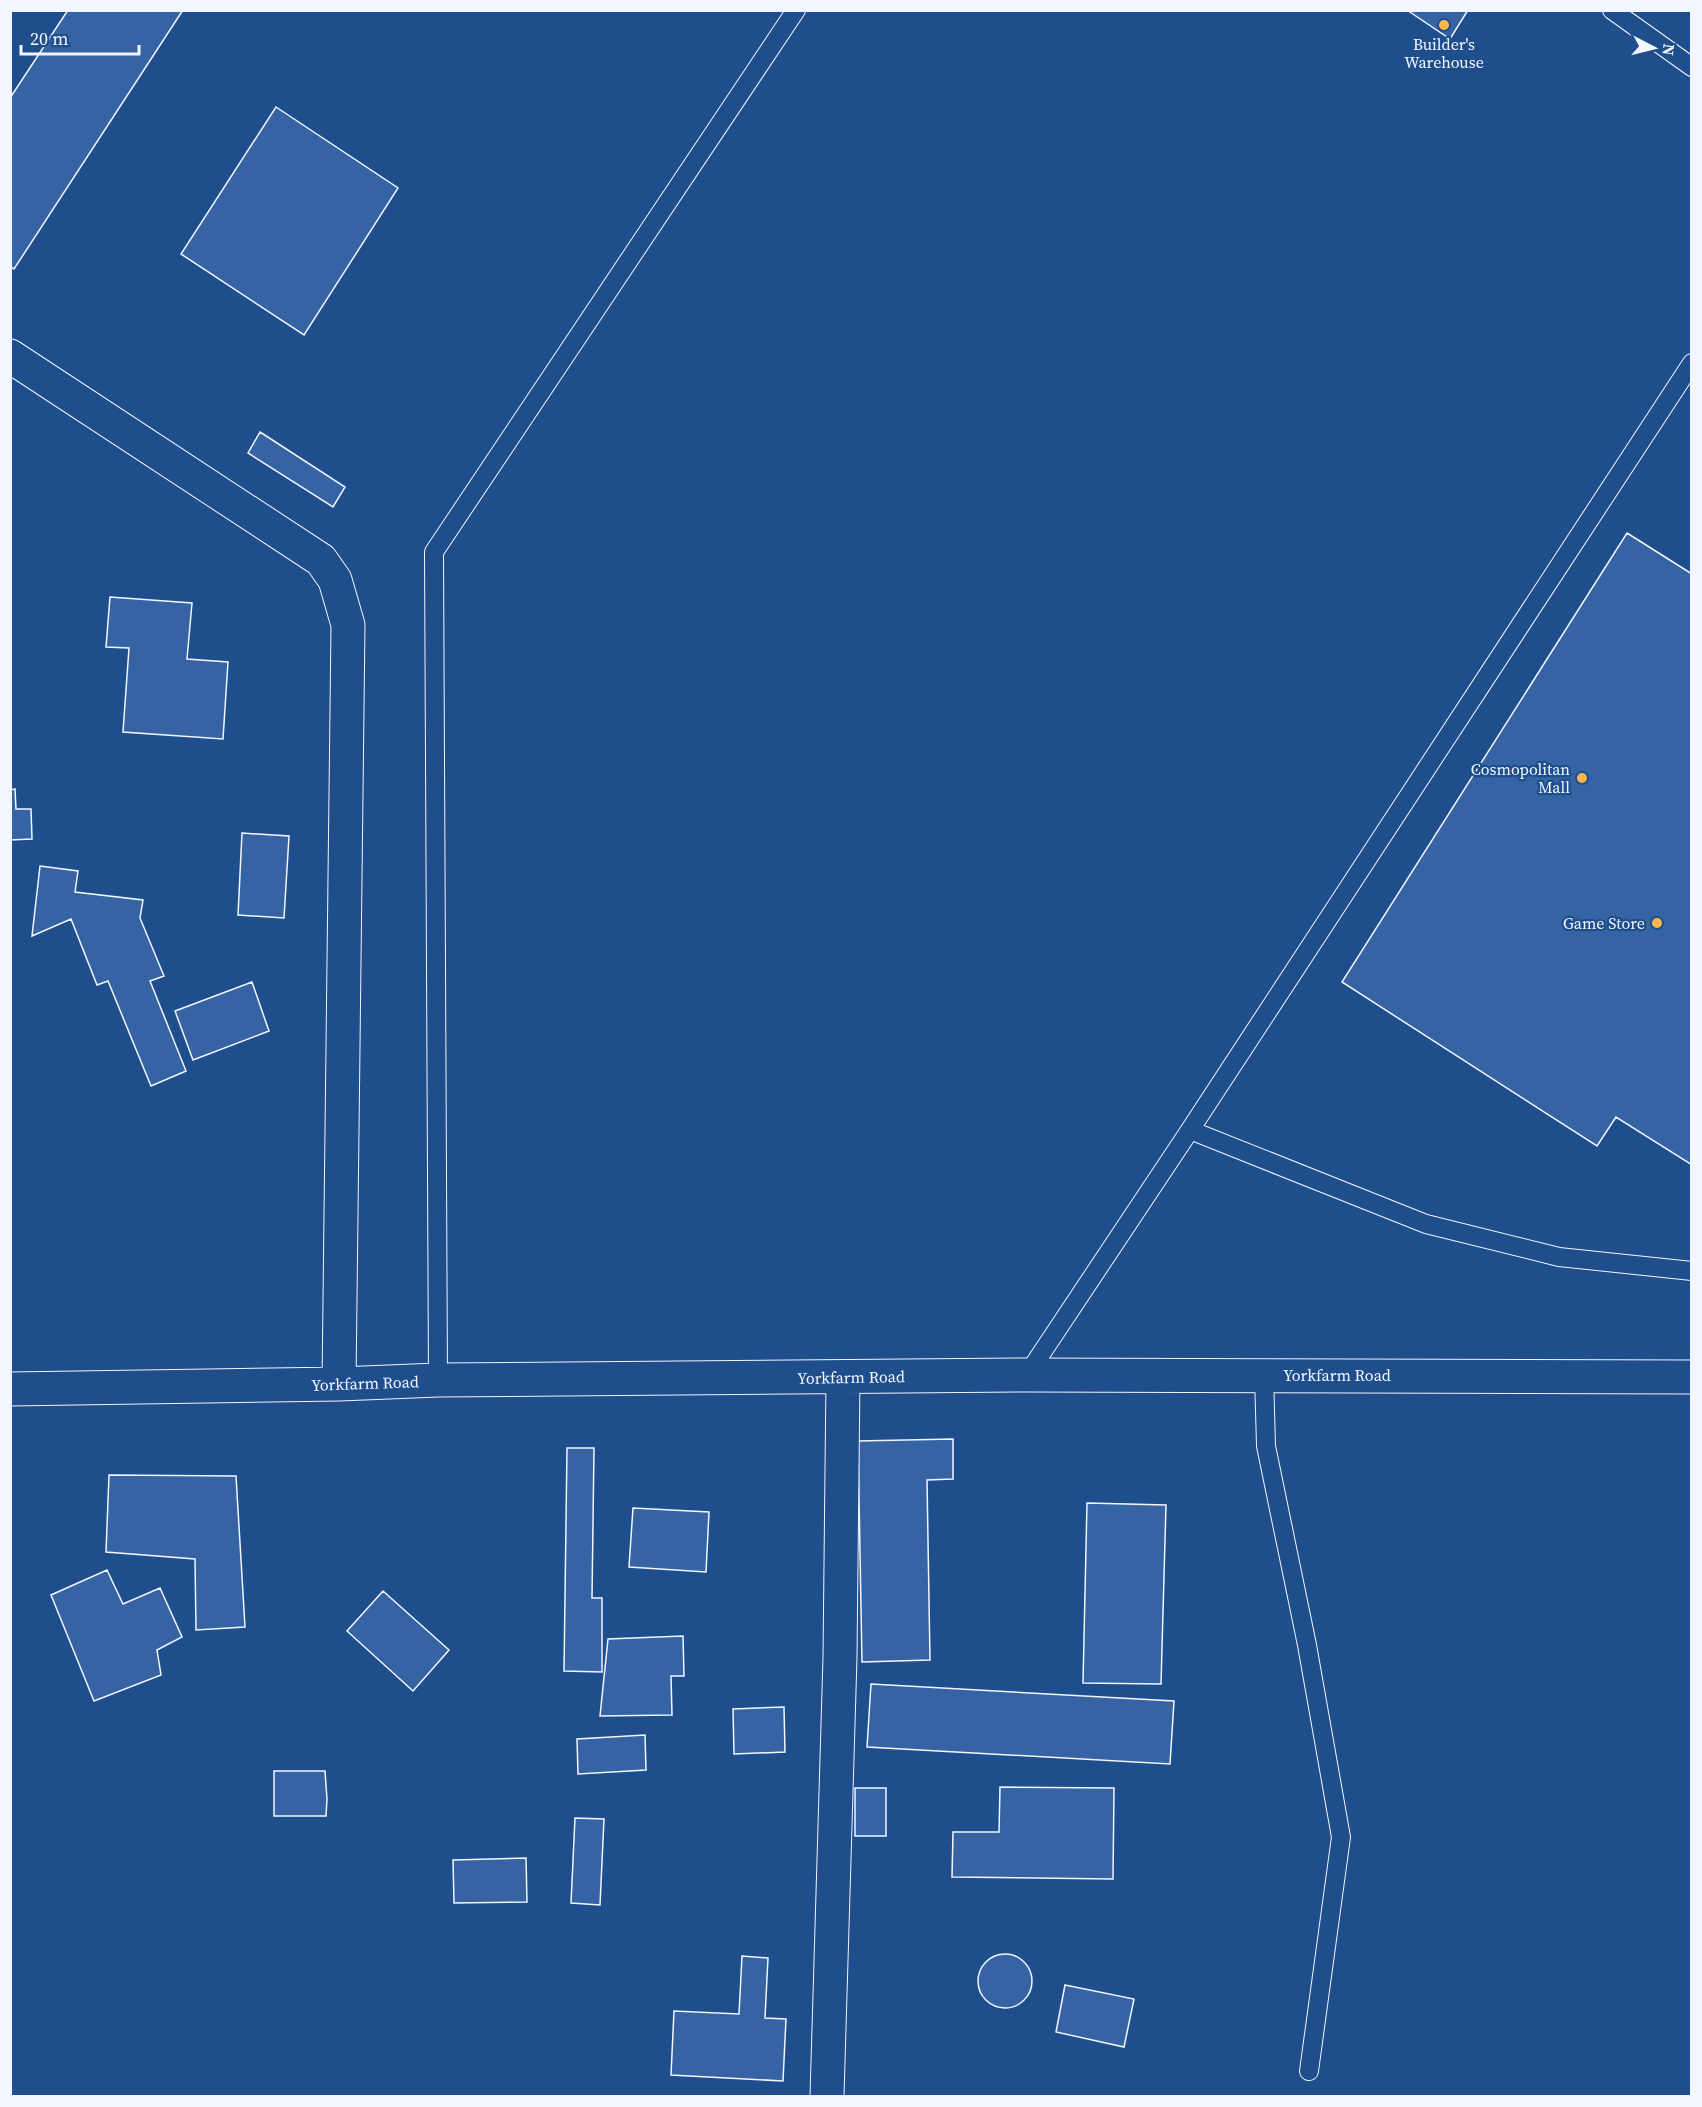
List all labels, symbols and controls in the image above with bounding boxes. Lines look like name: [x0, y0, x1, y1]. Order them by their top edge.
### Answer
scale bar: [21, 18, 140, 56]
marker: Builder's Warehouse: [1437, 18, 1451, 32]
north arrow: [1624, 18, 1684, 78]
text: 20 m: [30, 26, 68, 51]
place label: Builder's Warehouse: [1404, 33, 1484, 73]
text: N: [1657, 43, 1681, 57]
place label: Cosmopolitan Mall: [1471, 758, 1570, 798]
marker: Cosmopolitan Mall: [1575, 771, 1589, 785]
place label: Game Store: [1563, 912, 1645, 934]
marker: Game Store: [1650, 916, 1664, 930]
street label: Yorkfarm Road: [1283, 1364, 1391, 1386]
street label: Yorkfarm Road: [797, 1365, 905, 1389]
street label: Yorkfarm Road: [311, 1370, 419, 1396]

